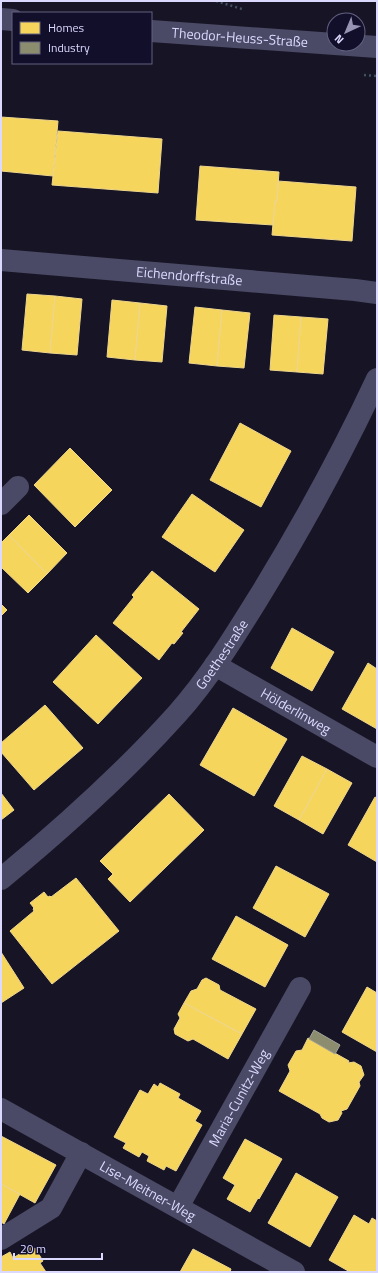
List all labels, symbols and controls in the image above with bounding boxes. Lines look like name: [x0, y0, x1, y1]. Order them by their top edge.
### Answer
legend: [12, 12, 152, 64]
north arrow: [326, 12, 366, 52]
text: Homes: [48, 18, 84, 37]
street label: Theodor-Heuss-Straße: [171, 21, 309, 52]
text: N: [331, 31, 347, 48]
text: Industry: [48, 38, 90, 57]
street label: Eichendorffstraße: [135, 261, 243, 290]
street label: Goethestraße: [190, 615, 253, 694]
street label: Hölderlinweg: [257, 682, 335, 739]
street label: Maria-Cunitz-Weg: [203, 1045, 274, 1150]
street label: Lise-Meitner-Weg: [96, 1155, 200, 1226]
scale bar: [14, 1235, 102, 1261]
text: 20 m: [20, 1239, 46, 1258]

